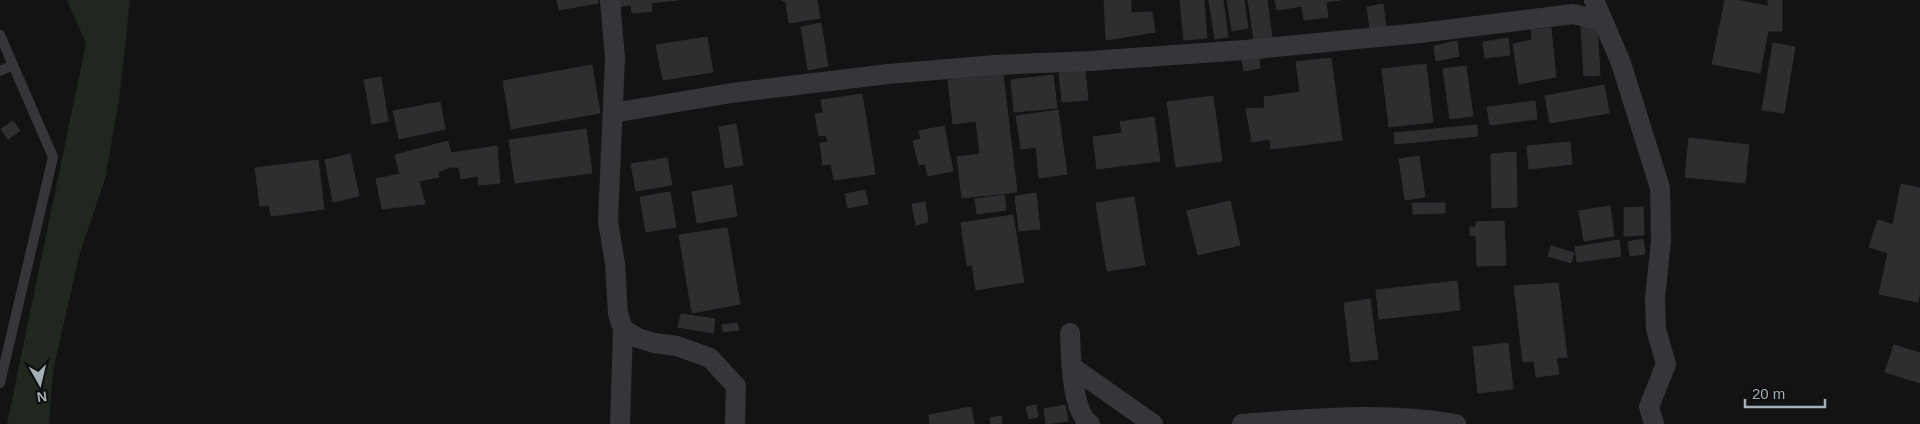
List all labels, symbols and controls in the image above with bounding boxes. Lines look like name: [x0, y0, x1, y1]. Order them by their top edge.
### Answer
north arrow: [15, 359, 65, 409]
scale bar: [1745, 376, 1825, 408]
text: 20 m: [1752, 385, 1785, 402]
text: N: [36, 388, 48, 406]

